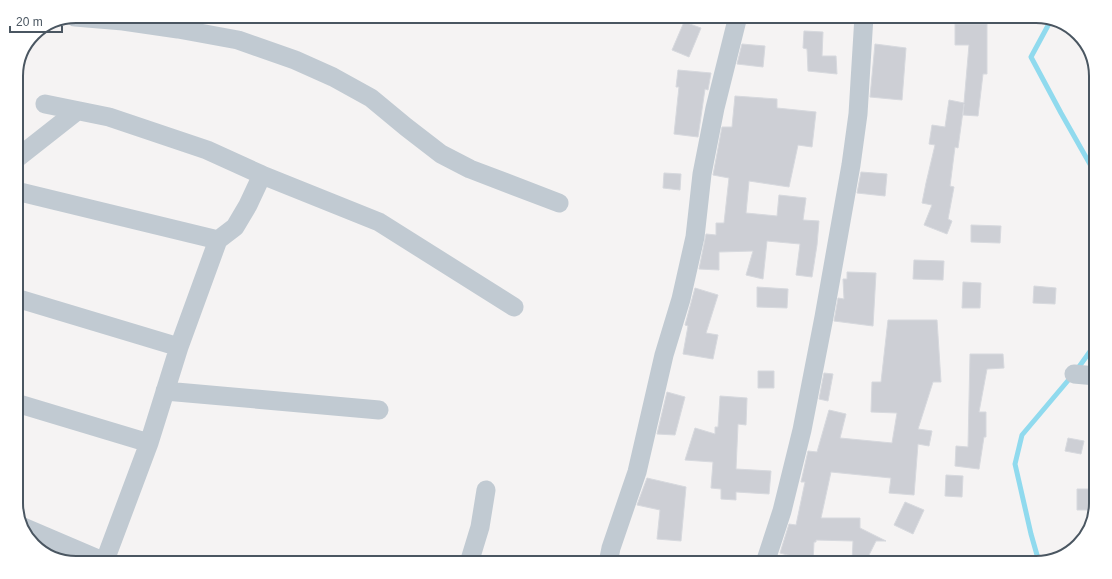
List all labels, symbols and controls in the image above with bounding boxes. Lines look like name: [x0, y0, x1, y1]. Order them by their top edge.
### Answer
scale bar: [10, 8, 62, 34]
text: 20 m: [16, 15, 43, 29]

